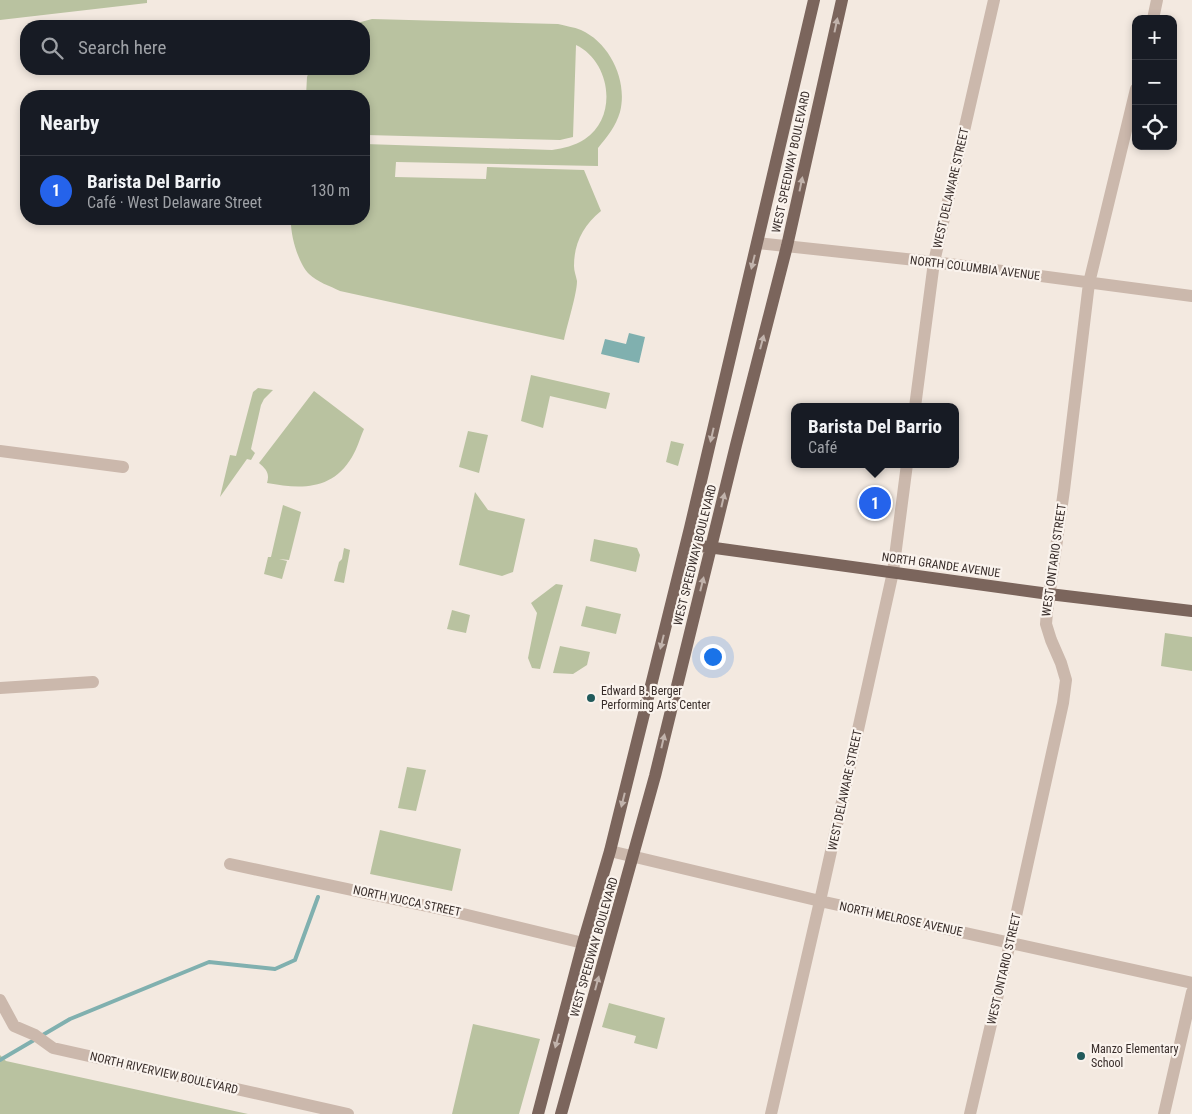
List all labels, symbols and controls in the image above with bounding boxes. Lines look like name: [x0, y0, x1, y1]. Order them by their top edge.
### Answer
map controls: [1132, 15, 1177, 150]
button: +: [1132, 15, 1177, 60]
one-way arrow: [832, 18, 840, 33]
search box: [20, 20, 370, 75]
icon: search: [38, 34, 66, 62]
text: Search here: [78, 36, 166, 59]
button: −: [1132, 60, 1177, 105]
street label: WEST SPEEDWAY BOULEVARD: [769, 90, 813, 234]
button: locate: [1132, 105, 1177, 150]
text: Nearby: [40, 111, 99, 135]
street label: WEST DELAWARE STREET: [930, 126, 972, 250]
text: Barista Del Barrio: [87, 170, 221, 193]
one-way arrow: [797, 176, 805, 192]
text: 1: [52, 181, 60, 200]
text: 130 m: [311, 181, 350, 200]
text: Café · West Delaware Street: [87, 193, 262, 212]
street label: NORTH COLUMBIA AVENUE: [909, 253, 1041, 283]
one-way arrow: [749, 254, 757, 269]
one-way arrow: [758, 334, 766, 349]
popup: [791, 403, 959, 468]
text: Barista Del Barrio: [808, 415, 942, 438]
one-way arrow: [708, 427, 716, 442]
text: Café: [808, 438, 837, 457]
street label: WEST SPEEDWAY BOULEVARD: [671, 483, 719, 627]
pin: 1: [859, 484, 891, 522]
one-way arrow: [719, 492, 727, 507]
street label: WEST ONTARIO STREET: [1039, 503, 1069, 617]
street label: NORTH GRANDE AVENUE: [881, 550, 1001, 580]
one-way arrow: [698, 576, 706, 591]
one-way arrow: [658, 634, 666, 649]
your location: [700, 644, 726, 670]
place label: Edward B. Berger Performing Arts Center: [601, 684, 711, 712]
marker: Edward B. Berger Performing Arts Center: [585, 692, 597, 704]
street label: WEST DELAWARE STREET: [825, 728, 865, 852]
one-way arrow: [659, 734, 667, 749]
one-way arrow: [619, 792, 627, 807]
street label: WEST SPEEDWAY BOULEVARD: [567, 875, 621, 1018]
street label: NORTH YUCCA STREET: [352, 883, 462, 919]
street label: NORTH MELROSE AVENUE: [838, 899, 964, 939]
street label: WEST ONTARIO STREET: [984, 912, 1024, 1026]
one-way arrow: [594, 975, 602, 990]
one-way arrow: [553, 1034, 561, 1049]
place label: Manzo Elementary School: [1091, 1042, 1178, 1070]
street label: NORTH RIVERVIEW BOULEVARD: [89, 1049, 240, 1097]
marker: Manzo Elementary School: [1075, 1050, 1087, 1062]

